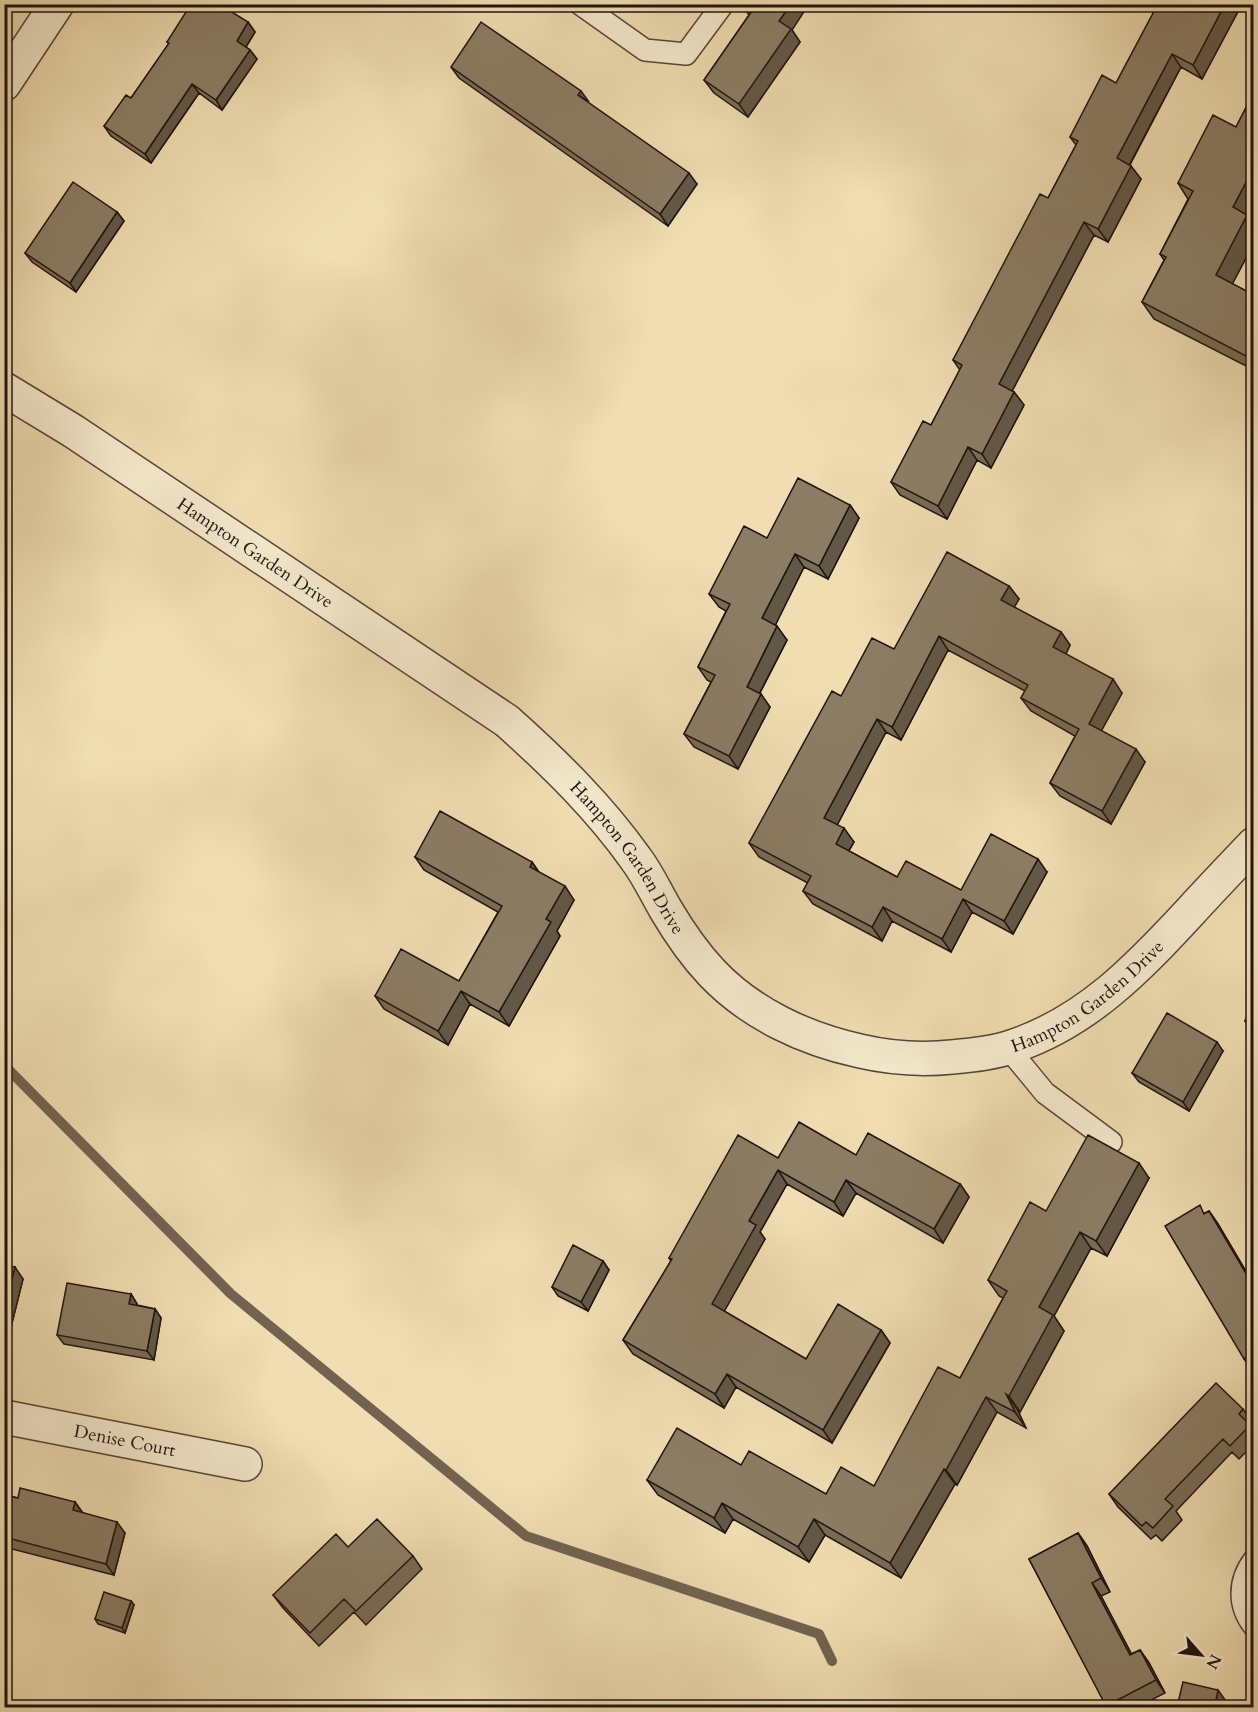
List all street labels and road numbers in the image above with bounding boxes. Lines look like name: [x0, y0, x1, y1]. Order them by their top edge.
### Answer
street label: Hampton Garden Drive: [172, 492, 338, 614]
street label: Hampton Garden Drive: [564, 776, 690, 939]
street label: Hampton Garden Drive: [1008, 935, 1170, 1059]
street label: Denise Court: [72, 1419, 178, 1463]

